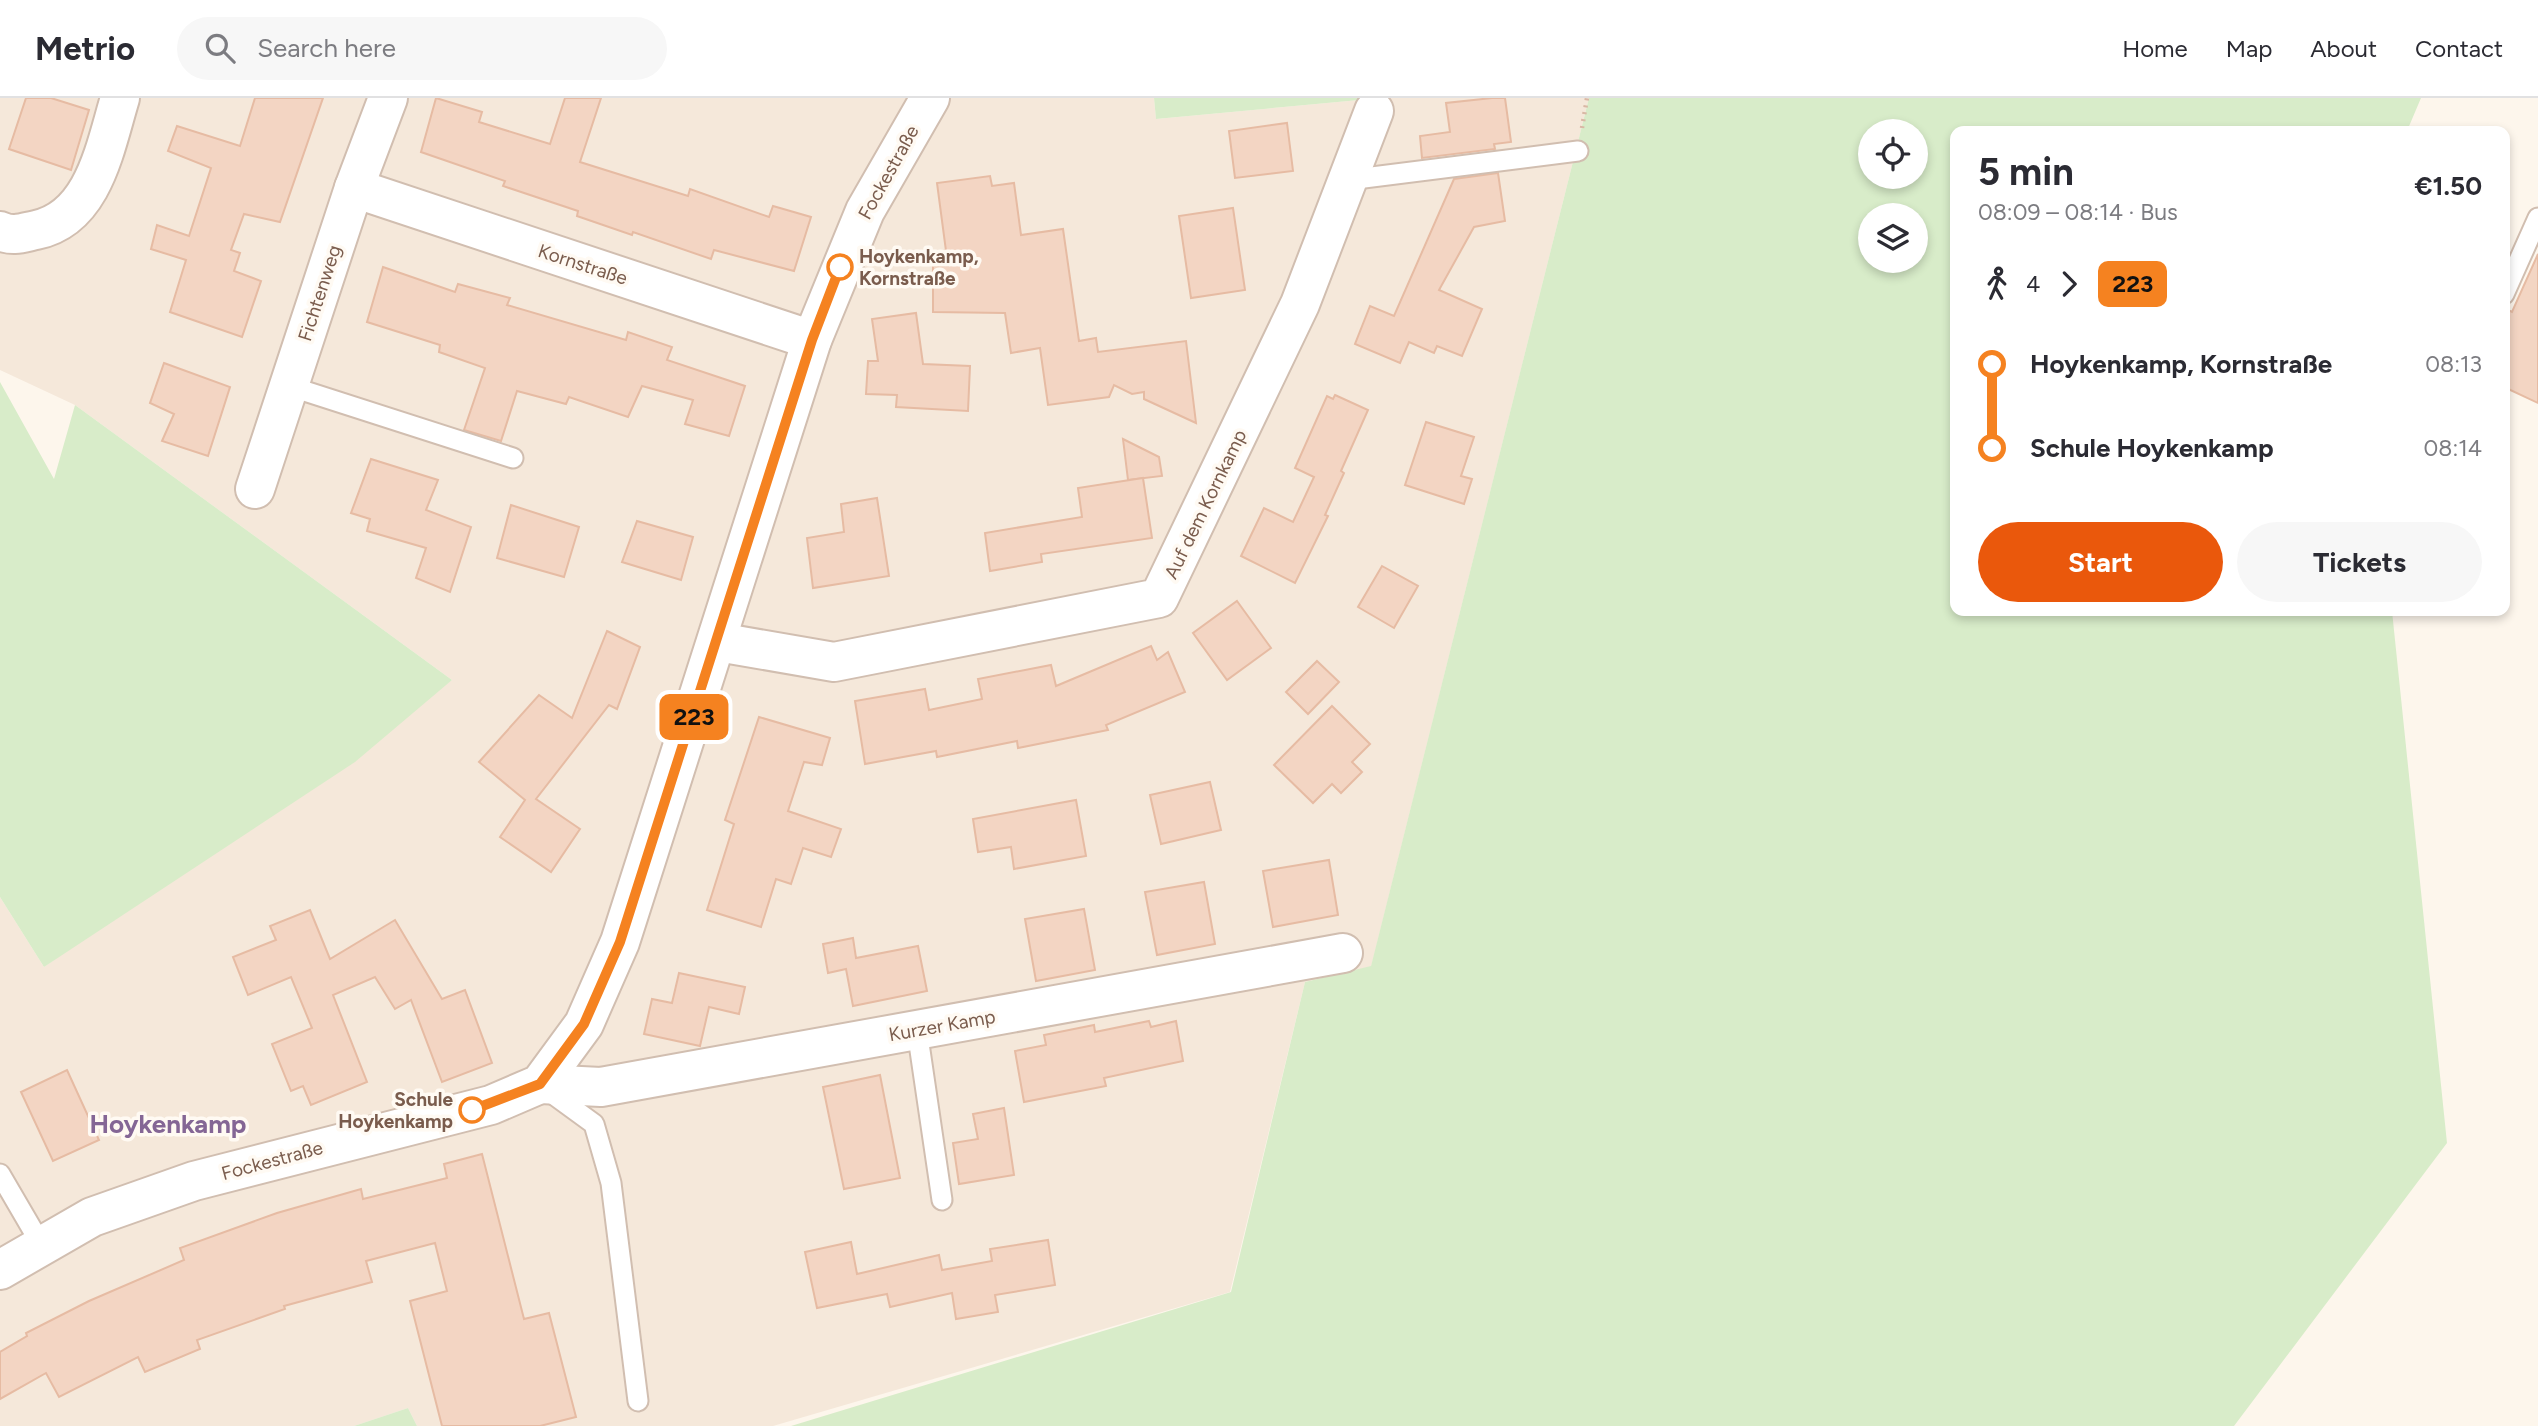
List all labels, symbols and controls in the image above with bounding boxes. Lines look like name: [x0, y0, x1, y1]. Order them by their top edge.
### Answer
search box: [177, 17, 667, 80]
text: Metrio: [35, 29, 135, 68]
icon: search: [201, 29, 239, 67]
text: Search here: [257, 32, 396, 64]
text: Home: [2122, 34, 2188, 63]
text: Map: [2226, 34, 2272, 63]
text: About: [2310, 34, 2377, 63]
text: Contact: [2415, 34, 2503, 63]
map controls: [1858, 119, 1928, 273]
button: locate: [1858, 119, 1928, 189]
street label: Fockestraße: [853, 121, 924, 223]
text: 5 min: [1978, 149, 2074, 195]
text: €1.50: [2415, 170, 2482, 202]
text: 08:09 – 08:14 · Bus: [1978, 198, 2178, 226]
button: layers: [1858, 203, 1928, 273]
street label: Kornstraße: [535, 239, 630, 290]
street label: Fichtenweg: [293, 242, 346, 344]
place label: Hoykenkamp, Kornstraße: [859, 245, 979, 290]
marker: Hoykenkamp, Kornstraße: [827, 254, 853, 280]
icon: walk: [1978, 265, 2016, 303]
icon: forward: [2050, 265, 2088, 303]
text: 223: [2112, 269, 2153, 298]
text: 4: [2026, 270, 2040, 298]
text: Hoykenkamp, Kornstraße: [2030, 348, 2332, 380]
text: 08:13: [2425, 350, 2482, 378]
street label: Auf dem Kornkamp: [1159, 426, 1252, 583]
text: Schule Hoykenkamp: [2030, 432, 2274, 464]
text: 08:14: [2424, 434, 2482, 462]
button: Start: [1978, 522, 2223, 602]
button: Tickets: [2237, 522, 2482, 602]
line badge: 223: [654, 694, 734, 740]
text: 223: [673, 702, 715, 731]
street label: Kurzer Kamp: [887, 1005, 997, 1046]
place label: Schule Hoykenkamp: [338, 1088, 453, 1133]
marker: Schule Hoykenkamp: [459, 1097, 485, 1123]
district label: Hoykenkamp: [90, 1108, 246, 1140]
street label: Fockestraße: [219, 1136, 325, 1185]

